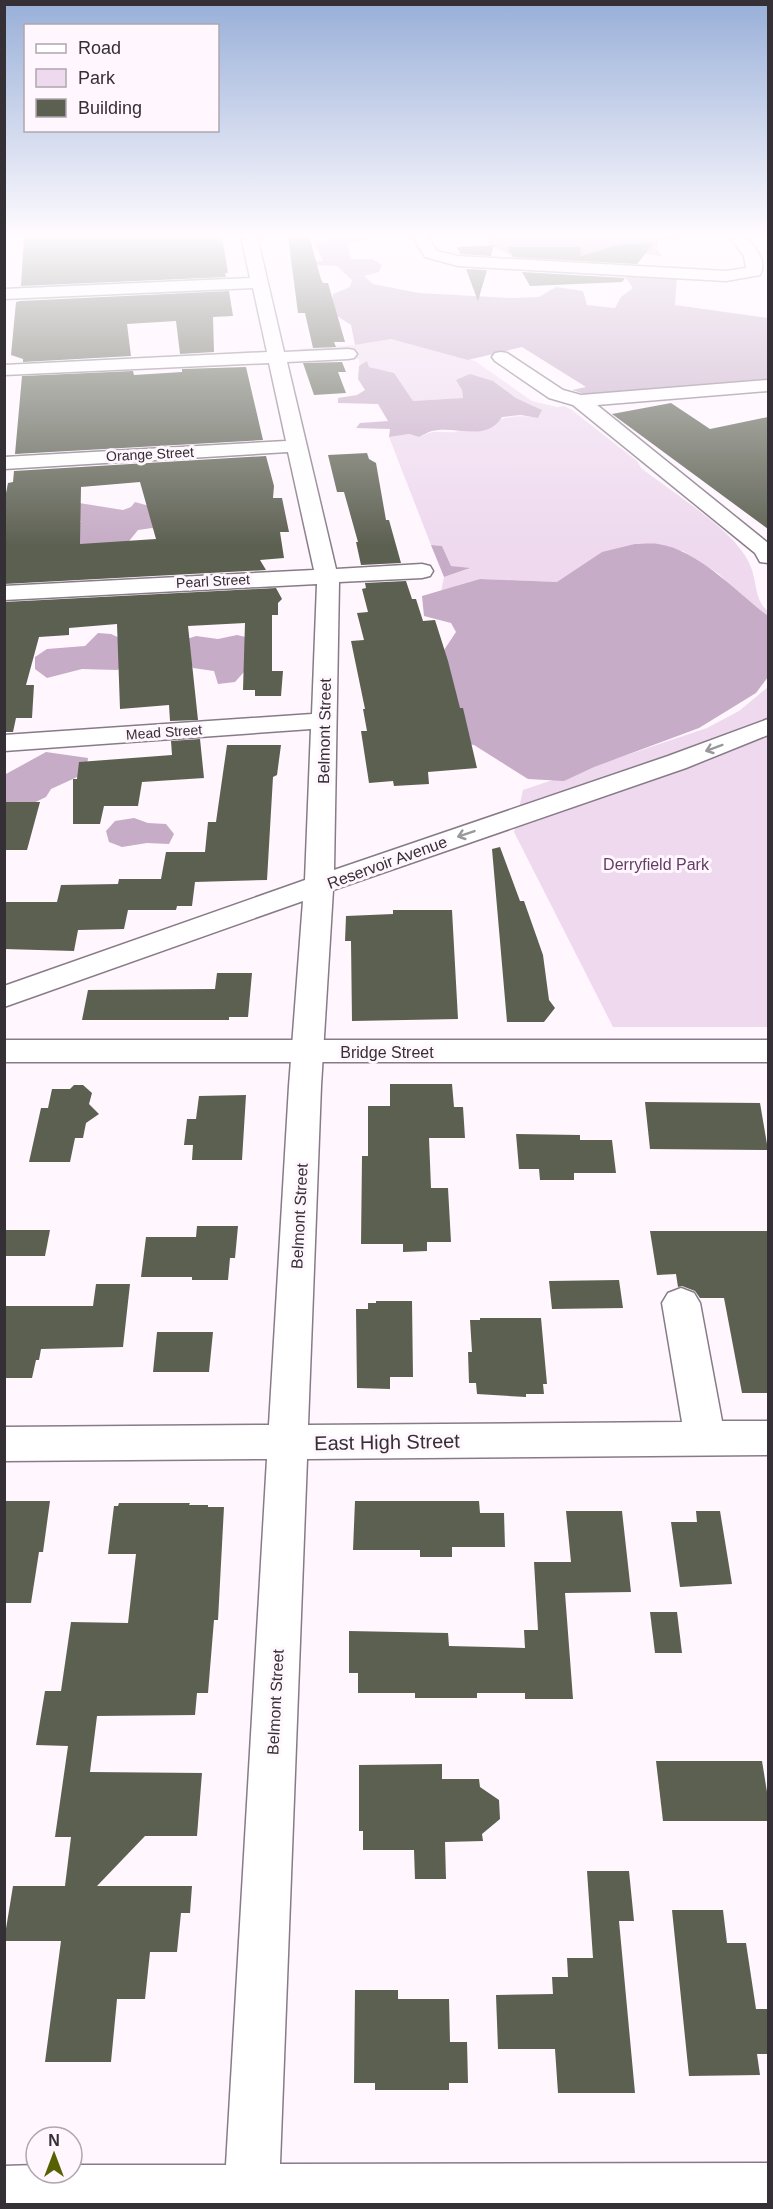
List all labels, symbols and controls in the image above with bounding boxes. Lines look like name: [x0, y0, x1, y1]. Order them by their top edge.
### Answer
legend: [24, 24, 219, 132]
text: Road: [78, 38, 121, 58]
text: Park: [78, 68, 116, 88]
text: Building: [78, 98, 142, 118]
street label: Orange Street: [106, 444, 194, 464]
street label: Pearl Street: [176, 571, 250, 591]
street label: Belmont Street: [315, 677, 334, 784]
street label: Mead Street: [125, 721, 203, 743]
one-way arrow: [706, 743, 724, 754]
one-way arrow: [458, 829, 476, 840]
street label: Reservoir Avenue: [325, 833, 449, 892]
park label: Derryfield Park: [603, 856, 710, 873]
street label: Bridge Street: [340, 1044, 434, 1061]
street label: Belmont Street: [288, 1162, 311, 1269]
street label: East High Street: [314, 1430, 460, 1454]
street label: Belmont Street: [264, 1648, 287, 1755]
north arrow: [24, 2125, 84, 2185]
text: N: [48, 2132, 60, 2149]

